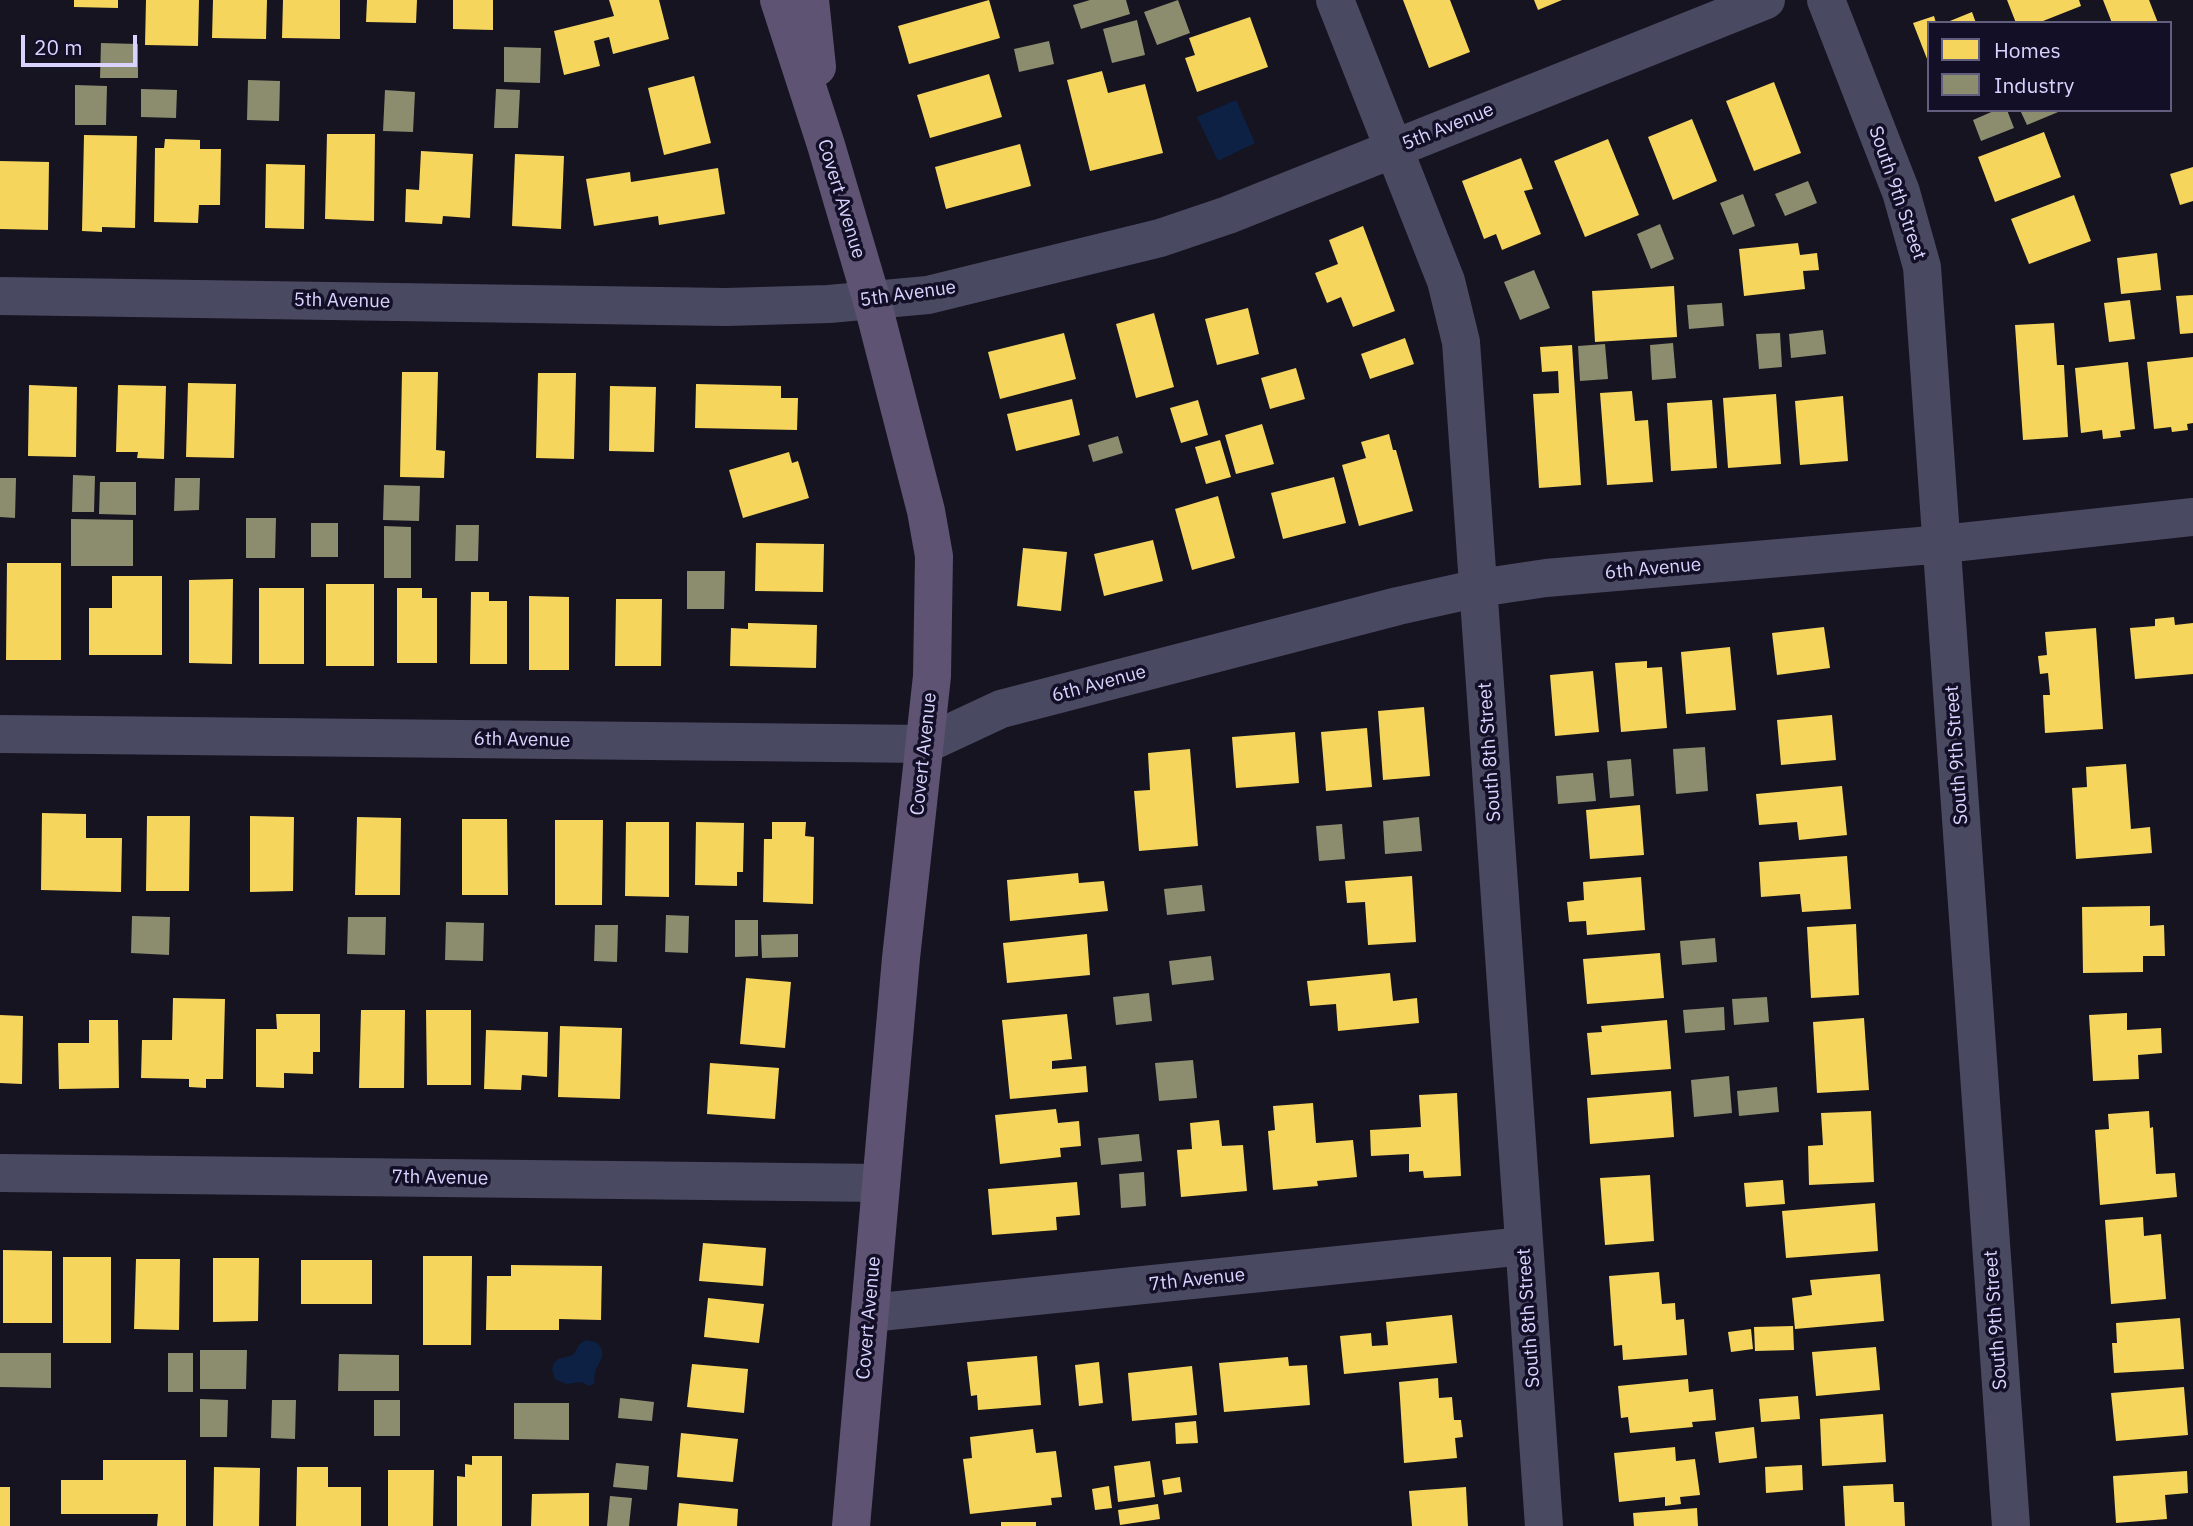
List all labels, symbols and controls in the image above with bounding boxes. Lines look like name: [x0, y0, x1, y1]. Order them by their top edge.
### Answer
scale bar: [24, 21, 140, 65]
legend: [1927, 21, 2172, 112]
text: 20 m: [34, 33, 83, 61]
text: Homes: [1994, 36, 2061, 64]
text: Industry: [1994, 71, 2074, 99]
street label: 5th Avenue: [1399, 98, 1497, 156]
street label: South 9th Street: [1863, 123, 1931, 263]
street label: Covert Avenue: [812, 137, 870, 261]
street label: 5th Avenue: [858, 276, 958, 312]
street label: 5th Avenue: [293, 289, 391, 313]
street label: 6th Avenue: [1604, 553, 1702, 585]
street label: 6th Avenue: [1049, 660, 1149, 708]
street label: South 8th Street: [1474, 681, 1506, 823]
street label: South 9th Street: [1941, 684, 1973, 826]
street label: Covert Avenue: [906, 691, 942, 817]
street label: 6th Avenue: [473, 728, 571, 752]
street label: 7th Avenue: [391, 1166, 489, 1190]
street label: South 8th Street: [1513, 1247, 1545, 1389]
street label: South 9th Street: [1980, 1249, 2012, 1391]
street label: Covert Avenue: [852, 1255, 886, 1381]
street label: 7th Avenue: [1148, 1264, 1246, 1296]

